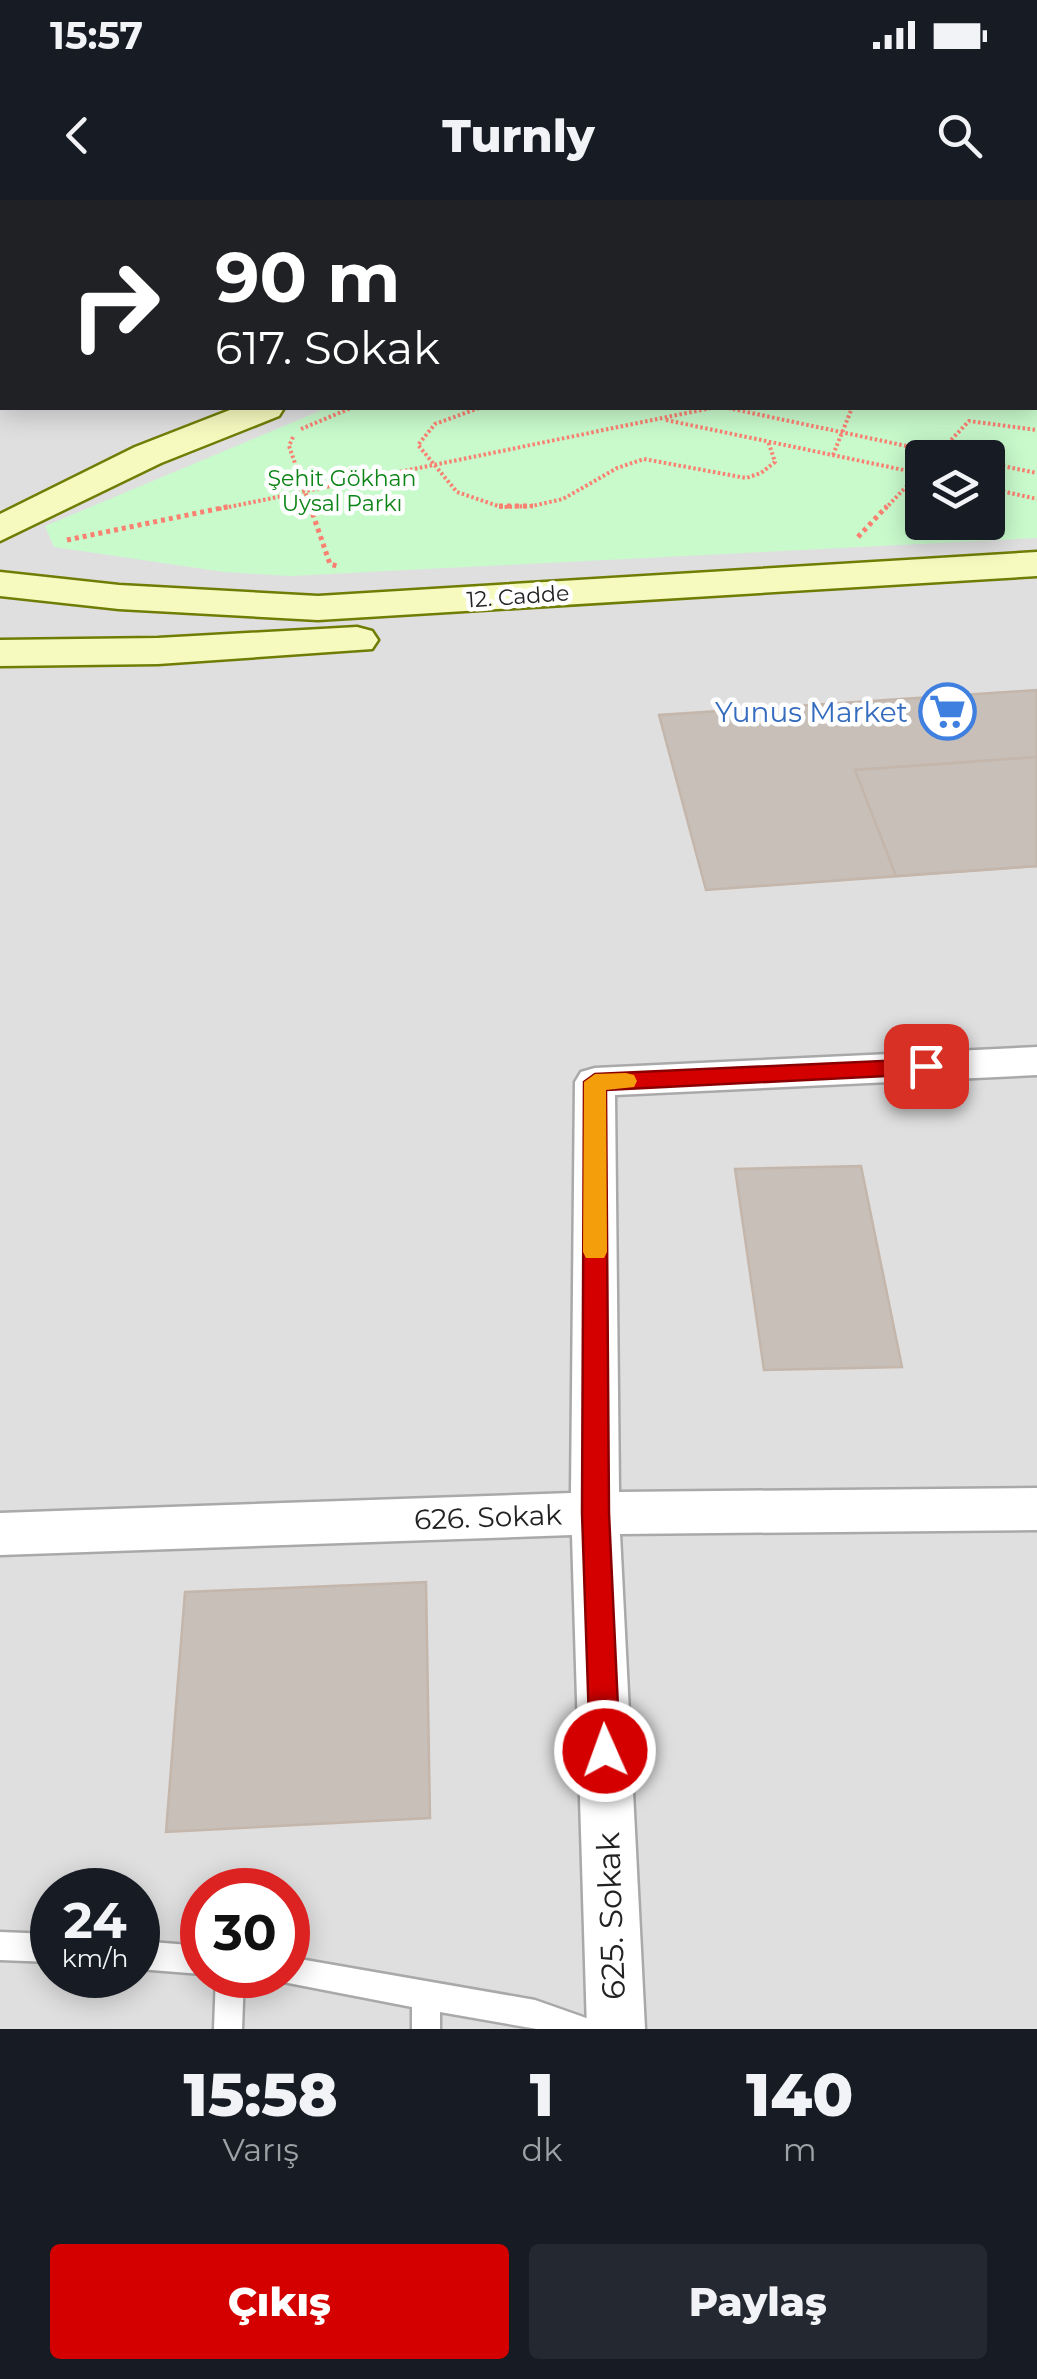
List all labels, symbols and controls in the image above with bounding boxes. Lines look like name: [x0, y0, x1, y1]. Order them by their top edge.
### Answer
text: 15:57: [50, 12, 143, 59]
icon: back: [50, 108, 105, 163]
text: Turnly: [442, 108, 595, 163]
icon: search: [932, 108, 987, 163]
text: 90 m: [215, 234, 400, 320]
icon: right: [50, 240, 180, 370]
text: 617. Sokak: [215, 320, 440, 375]
map controls: [905, 440, 1005, 540]
button: layers: [905, 440, 1005, 540]
park label: Şehit Gökhan Uysal Parkı: [268, 465, 416, 517]
street label: 12. Cadde: [466, 579, 570, 614]
supermarket icon: Yunus Market: [917, 682, 977, 742]
place label: Yunus Market: [715, 695, 908, 729]
pin: [884, 1024, 969, 1109]
icon: arrive: [899, 1039, 954, 1094]
street label: 626. Sokak: [413, 1497, 563, 1537]
position arrow: [553, 1699, 657, 1803]
street label: 625. Sokak: [588, 1832, 633, 2000]
speed limit sign: 30: [180, 1868, 310, 1998]
text: 24: [63, 1890, 127, 1951]
text: km/h: [62, 1943, 128, 1973]
text: 15:58: [184, 2058, 338, 2131]
text: 1: [530, 2058, 554, 2131]
text: 140: [746, 2058, 853, 2131]
text: Varış: [223, 2130, 299, 2169]
text: dk: [521, 2130, 562, 2169]
text: m: [783, 2130, 817, 2169]
button: Çıkış: [50, 2244, 509, 2359]
button: Paylaş: [529, 2244, 987, 2359]

